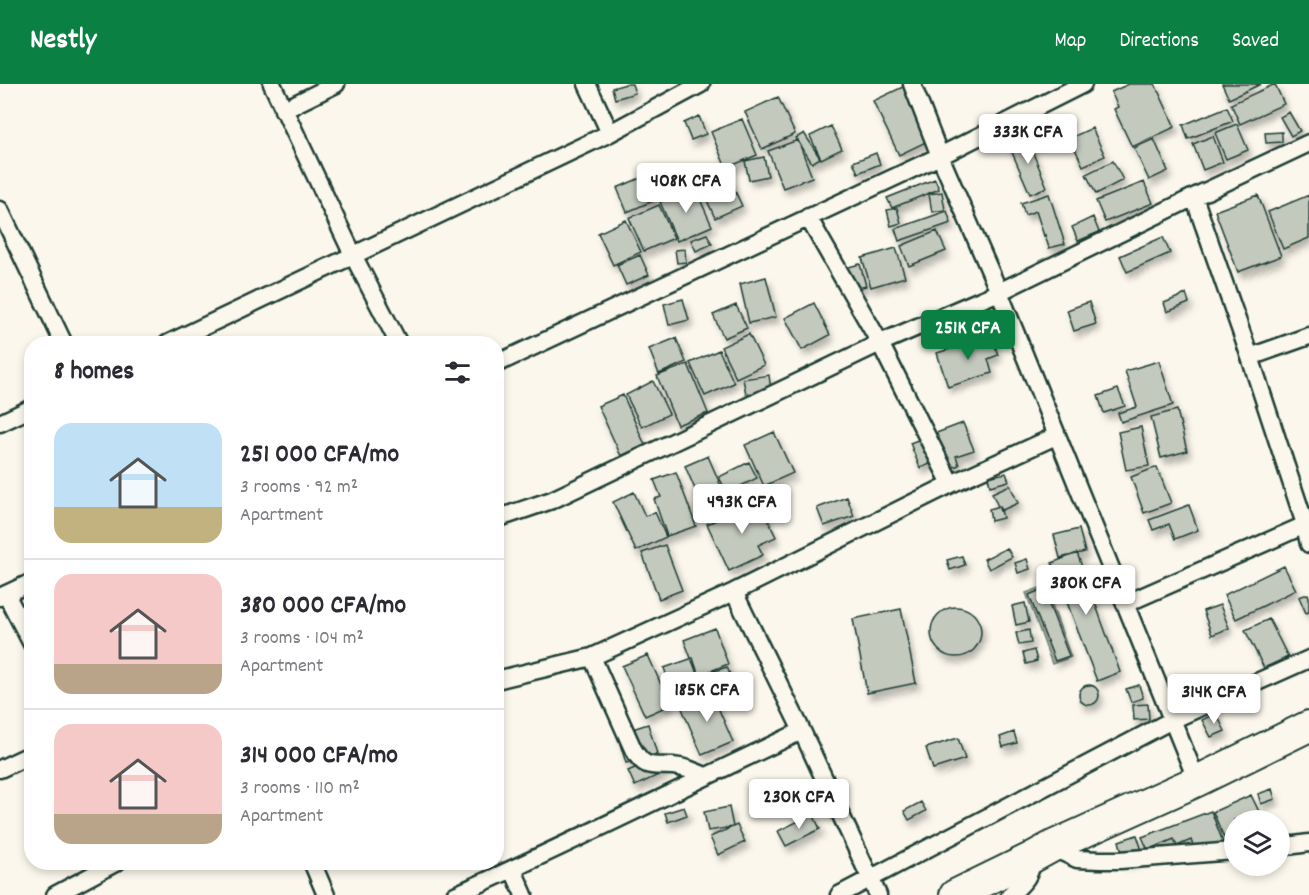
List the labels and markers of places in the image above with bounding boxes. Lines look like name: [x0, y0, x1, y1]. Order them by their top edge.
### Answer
pin: 333K CFA: [966, 114, 1090, 165]
pin: 408K CFA: [624, 163, 748, 214]
pin: 251K CFA: [906, 310, 1030, 361]
pin: 493K CFA: [680, 484, 804, 535]
pin: 380K CFA: [1024, 565, 1148, 616]
pin: 185K CFA: [645, 672, 769, 723]
pin: 314K CFA: [1152, 674, 1276, 725]
pin: 230K CFA: [737, 779, 861, 830]

